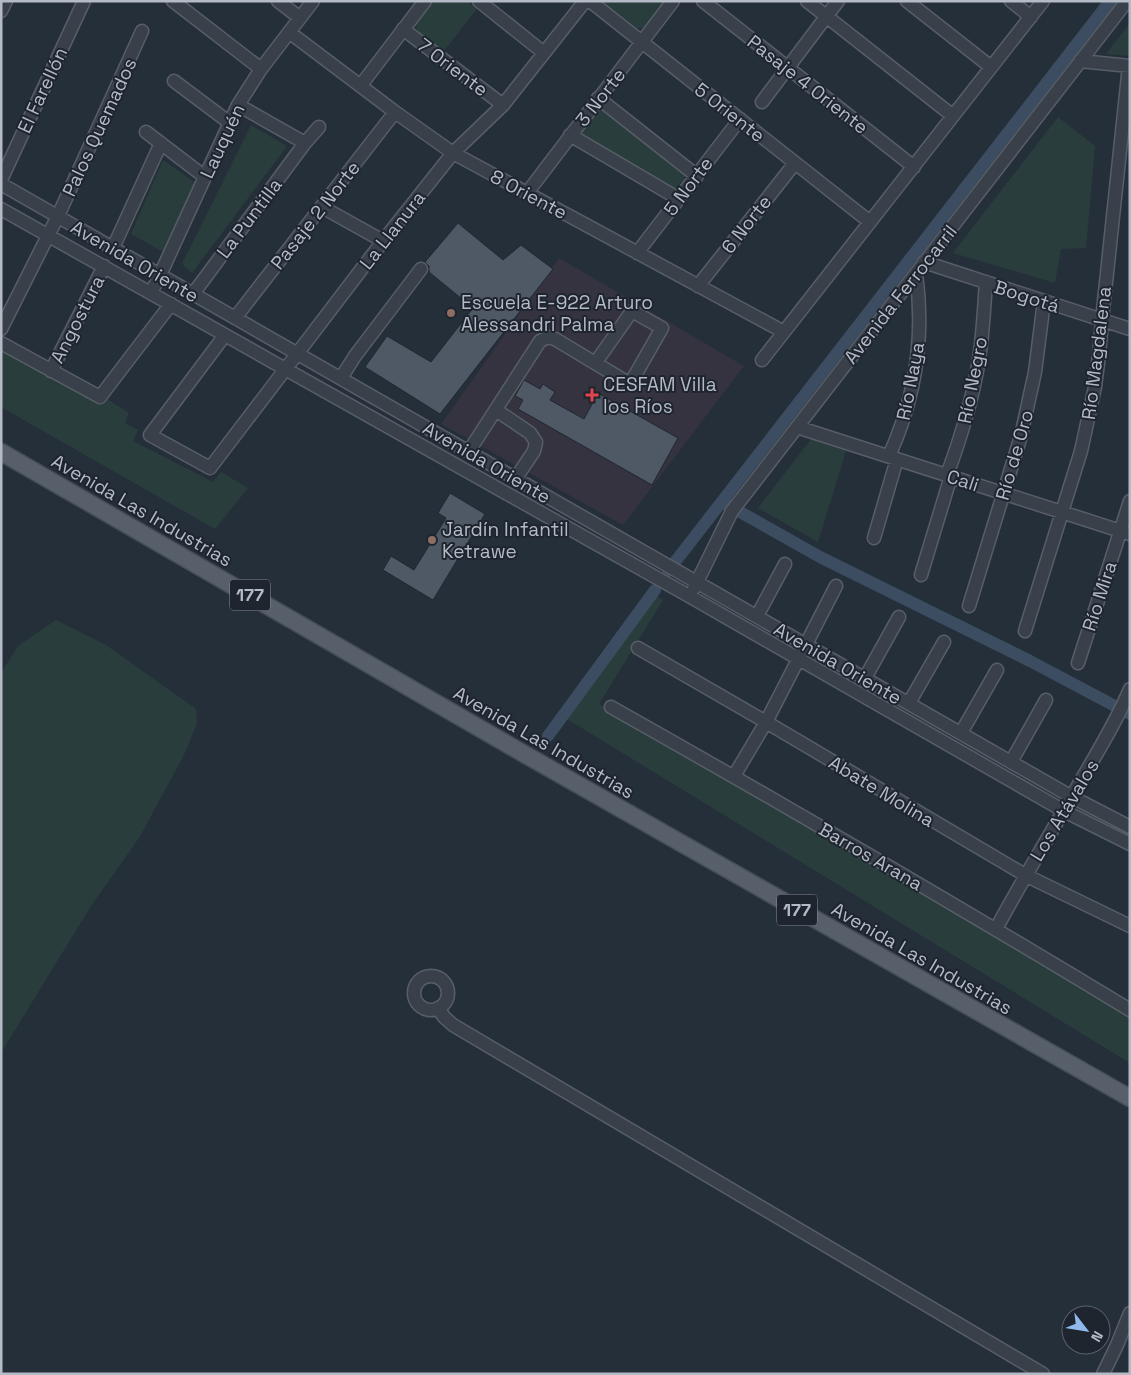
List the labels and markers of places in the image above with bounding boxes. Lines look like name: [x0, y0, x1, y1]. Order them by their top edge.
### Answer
place label: Escuela E-922 Arturo Alessandri Palma: [461, 290, 653, 337]
marker: Escuela E-922 Arturo Alessandri Palma: [445, 307, 457, 319]
place label: CESFAM Villa los Ríos: [603, 372, 717, 419]
marker: CESFAM Villa los Ríos: [585, 388, 599, 402]
place label: Jardín Infantil Ketrawe: [442, 517, 569, 564]
marker: Jardín Infantil Ketrawe: [426, 534, 438, 546]

